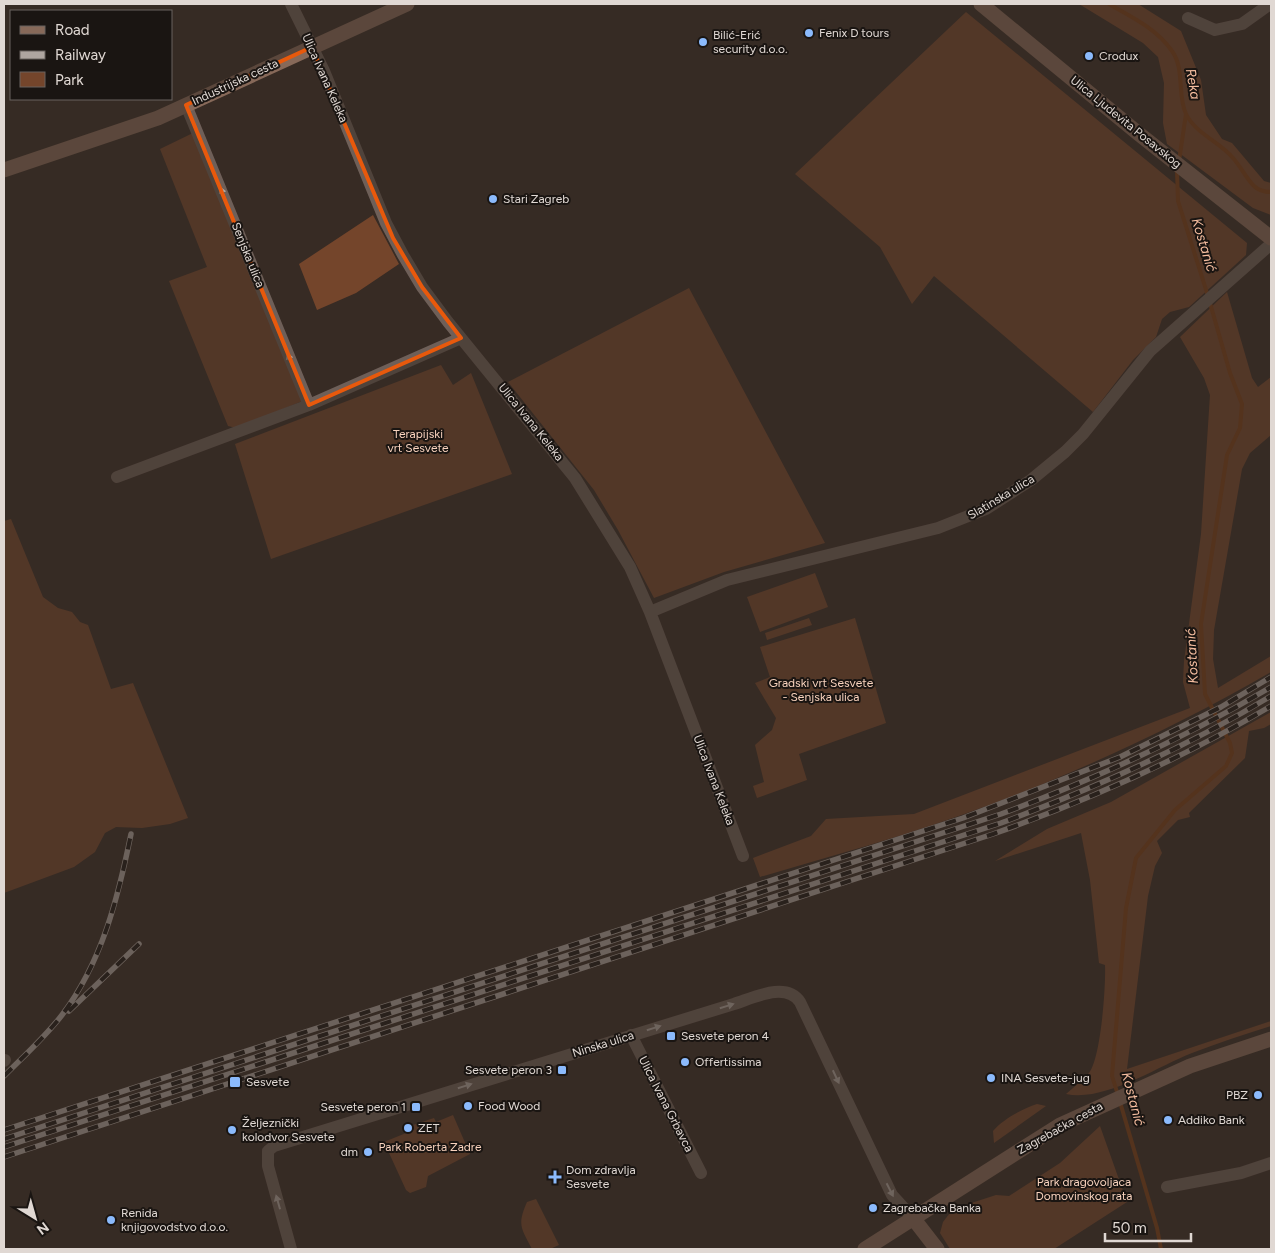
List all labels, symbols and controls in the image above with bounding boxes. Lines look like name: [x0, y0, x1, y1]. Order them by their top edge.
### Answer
legend: [10, 10, 172, 100]
text: Road: [55, 21, 90, 39]
place label: Fenix D tours: [819, 26, 890, 40]
marker: Fenix D tours: [803, 27, 815, 39]
place label: Bilić-Erić security d.o.o.: [713, 28, 787, 56]
street label: Ulica Ivana Keleka: [299, 32, 351, 124]
marker: Bilić-Erić security d.o.o.: [697, 36, 709, 48]
text: Railway: [55, 46, 106, 64]
place label: Crodux: [1099, 49, 1138, 63]
marker: Crodux: [1083, 50, 1095, 62]
street label: Industrijska cesta: [190, 56, 280, 108]
water label: Reka: [1182, 67, 1204, 101]
text: Park: [55, 71, 84, 89]
street label: Ulica Ljudevita Posavskog: [1068, 73, 1184, 171]
one-way arrow: [218, 186, 226, 201]
place label: Stari Zagreb: [503, 192, 569, 206]
marker: Stari Zagreb: [487, 193, 499, 205]
water label: Kostanić: [1188, 216, 1220, 274]
street label: Senjska ulica: [229, 220, 267, 290]
one-way arrow: [286, 353, 294, 367]
street label: Ulica Ivana Keleka: [496, 380, 566, 464]
park label: Terapijski vrt Sesvete: [387, 427, 449, 455]
street label: Slatinska ulica: [965, 472, 1037, 522]
water label: Kostanić: [1182, 627, 1202, 684]
park label: Gradski vrt Sesvete - Senjska ulica: [769, 676, 874, 704]
street label: Ulica Ivana Keleka: [690, 733, 738, 827]
one-way arrow: [719, 1002, 734, 1010]
one-way arrow: [647, 1024, 662, 1032]
street label: Ninska ulica: [570, 1028, 636, 1060]
place label: Sesvete peron 4: [681, 1029, 770, 1043]
marker: Sesvete peron 4: [665, 1030, 677, 1042]
street label: Ulica Ivana Grbavca: [636, 1054, 696, 1154]
place label: Offertissima: [695, 1055, 761, 1069]
marker: Offertissima: [679, 1056, 691, 1068]
place label: Sesvete peron 3: [465, 1063, 552, 1077]
marker: Sesvete peron 3: [556, 1064, 568, 1076]
one-way arrow: [832, 1070, 840, 1084]
water label: Kostanić: [1118, 1070, 1148, 1128]
place label: INA Sesvete-jug: [1001, 1071, 1090, 1085]
marker: INA Sesvete-jug: [985, 1072, 997, 1084]
marker: Sesvete: [228, 1075, 242, 1089]
place label: Sesvete: [246, 1075, 290, 1089]
one-way arrow: [457, 1081, 472, 1089]
place label: PBZ: [1226, 1088, 1248, 1102]
marker: PBZ: [1252, 1089, 1264, 1101]
place label: Food Wood: [478, 1099, 540, 1113]
street label: Zagrebačka cesta: [1015, 1099, 1105, 1157]
place label: Sesvete peron 1: [321, 1100, 406, 1114]
marker: Food Wood: [462, 1100, 474, 1112]
marker: Sesvete peron 1: [410, 1101, 422, 1113]
place label: Addiko Bank: [1178, 1113, 1245, 1127]
marker: Addiko Bank: [1162, 1114, 1174, 1126]
place label: Željeznički kolodvor Sesvete: [242, 1116, 335, 1144]
place label: ZET: [418, 1121, 440, 1135]
marker: ZET: [402, 1122, 414, 1134]
marker: Željeznički kolodvor Sesvete: [226, 1124, 238, 1136]
park label: Park Roberta Zadre: [379, 1140, 482, 1154]
place label: dm: [341, 1145, 358, 1159]
marker: dm: [362, 1146, 374, 1158]
place label: Dom zdravlja Sesvete: [566, 1163, 636, 1191]
marker: Dom zdravlja Sesvete: [548, 1170, 562, 1184]
park label: Park dragovoljaca Domovinskog rata: [1035, 1175, 1133, 1203]
one-way arrow: [886, 1183, 894, 1197]
north arrow: [10, 1193, 60, 1243]
one-way arrow: [273, 1195, 281, 1210]
place label: Zagrebačka Banka: [883, 1201, 981, 1215]
marker: Zagrebačka Banka: [867, 1202, 879, 1214]
place label: Renida knjigovodstvo d.o.o.: [121, 1206, 228, 1234]
scale bar: [1105, 1210, 1191, 1242]
marker: Renida knjigovodstvo d.o.o.: [105, 1214, 117, 1226]
text: N: [33, 1218, 52, 1238]
text: 50 m: [1112, 1219, 1147, 1237]

